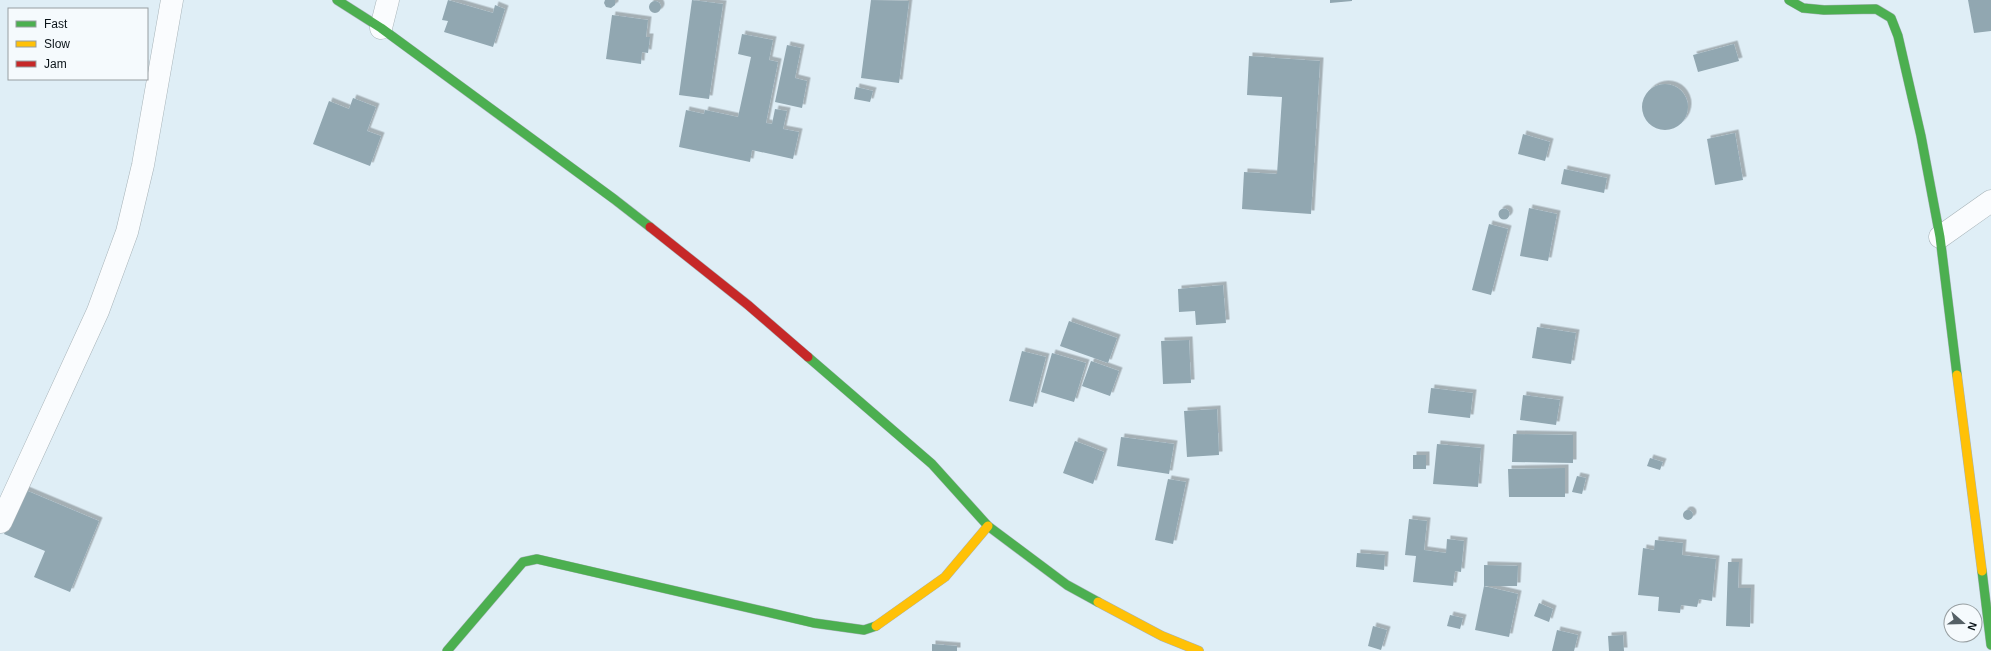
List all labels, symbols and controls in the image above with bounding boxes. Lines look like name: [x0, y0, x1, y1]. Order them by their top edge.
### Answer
legend: [8, 8, 148, 80]
text: Fast: [44, 17, 68, 31]
text: Slow: [44, 37, 70, 51]
text: Jam: [44, 57, 67, 71]
north arrow: [1943, 603, 1983, 643]
text: N: [1965, 621, 1979, 632]

